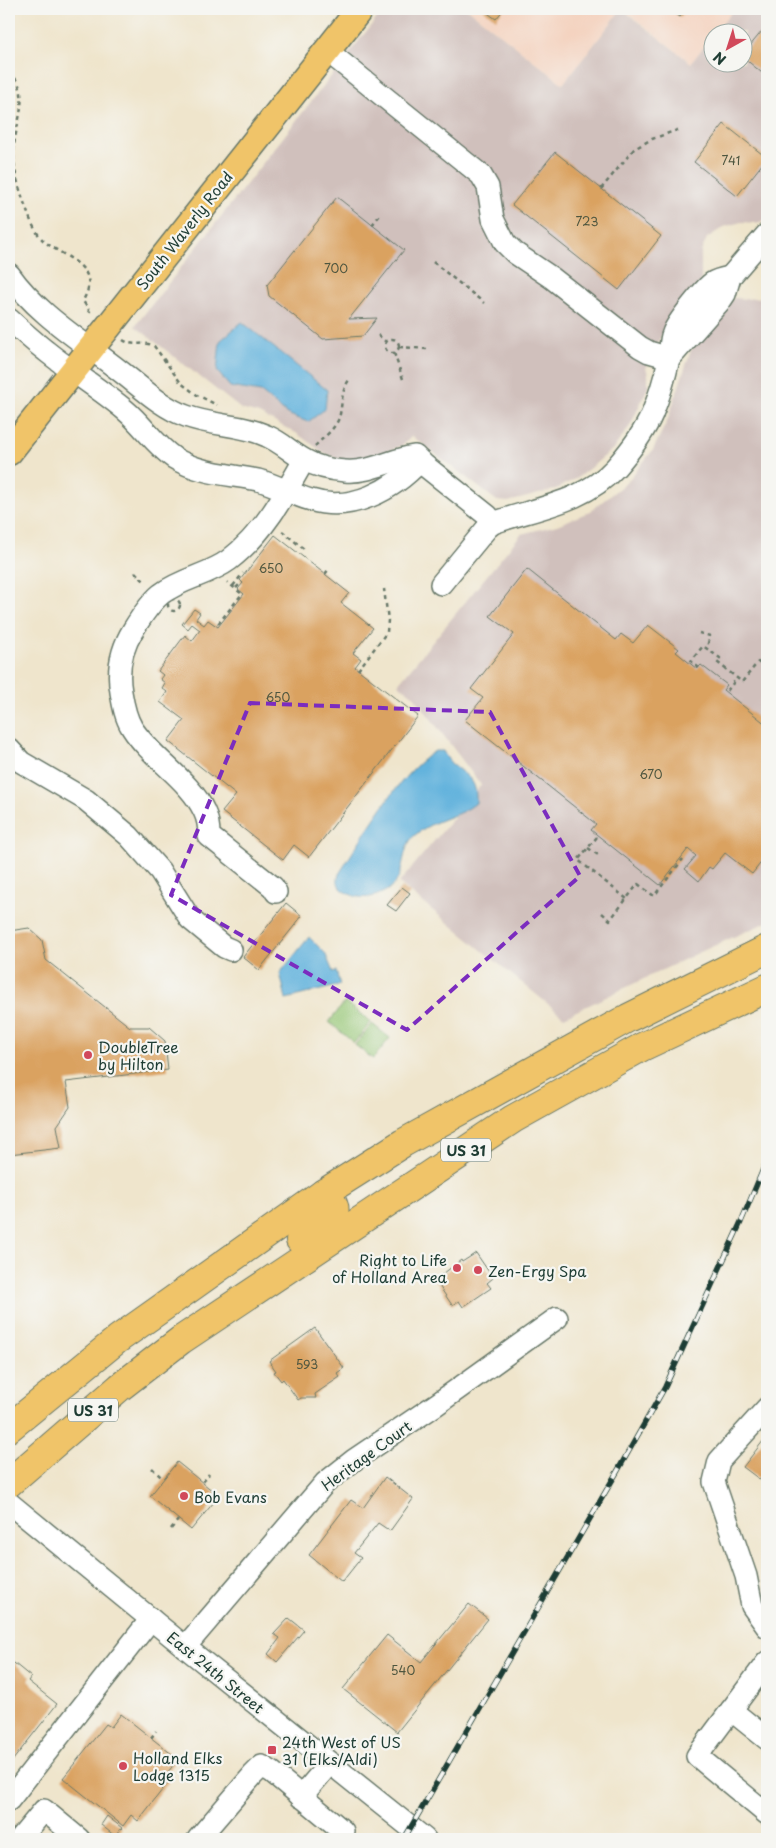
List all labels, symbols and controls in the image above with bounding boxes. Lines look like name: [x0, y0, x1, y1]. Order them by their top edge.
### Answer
north arrow: [704, 22, 754, 72]
text: N: [709, 47, 730, 70]
house number: 741: [722, 151, 740, 169]
street label: South Waverly Road: [130, 166, 238, 294]
house number: 723: [575, 212, 599, 230]
house number: 700: [324, 259, 348, 277]
house number: 650: [259, 559, 284, 577]
house number: 650: [266, 688, 291, 706]
house number: 670: [639, 765, 663, 783]
place label: DoubleTree by Hilton: [98, 1035, 179, 1075]
marker: DoubleTree by Hilton: [82, 1049, 94, 1061]
road number: US 31: [441, 1138, 491, 1162]
place label: Right to Life of Holland Area: [332, 1248, 448, 1288]
place label: Zen-Ergy Spa: [488, 1259, 587, 1282]
marker: Right to Life of Holland Area: [451, 1262, 463, 1274]
marker: Zen-Ergy Spa: [472, 1264, 484, 1276]
house number: 593: [296, 1355, 318, 1373]
road number: US 31: [68, 1398, 118, 1422]
street label: Heritage Court: [316, 1414, 416, 1496]
place label: Bob Evans: [194, 1485, 267, 1508]
marker: Bob Evans: [178, 1490, 190, 1502]
street label: East 24th Street: [162, 1626, 270, 1718]
house number: 540: [391, 1661, 415, 1679]
place label: 24th West of US 31 (Elks/Aldi): [282, 1730, 401, 1770]
marker: 24th West of US 31 (Elks/Aldi): [266, 1744, 278, 1756]
place label: Holland Elks Lodge 1315: [133, 1746, 222, 1786]
marker: Holland Elks Lodge 1315: [117, 1760, 129, 1772]

